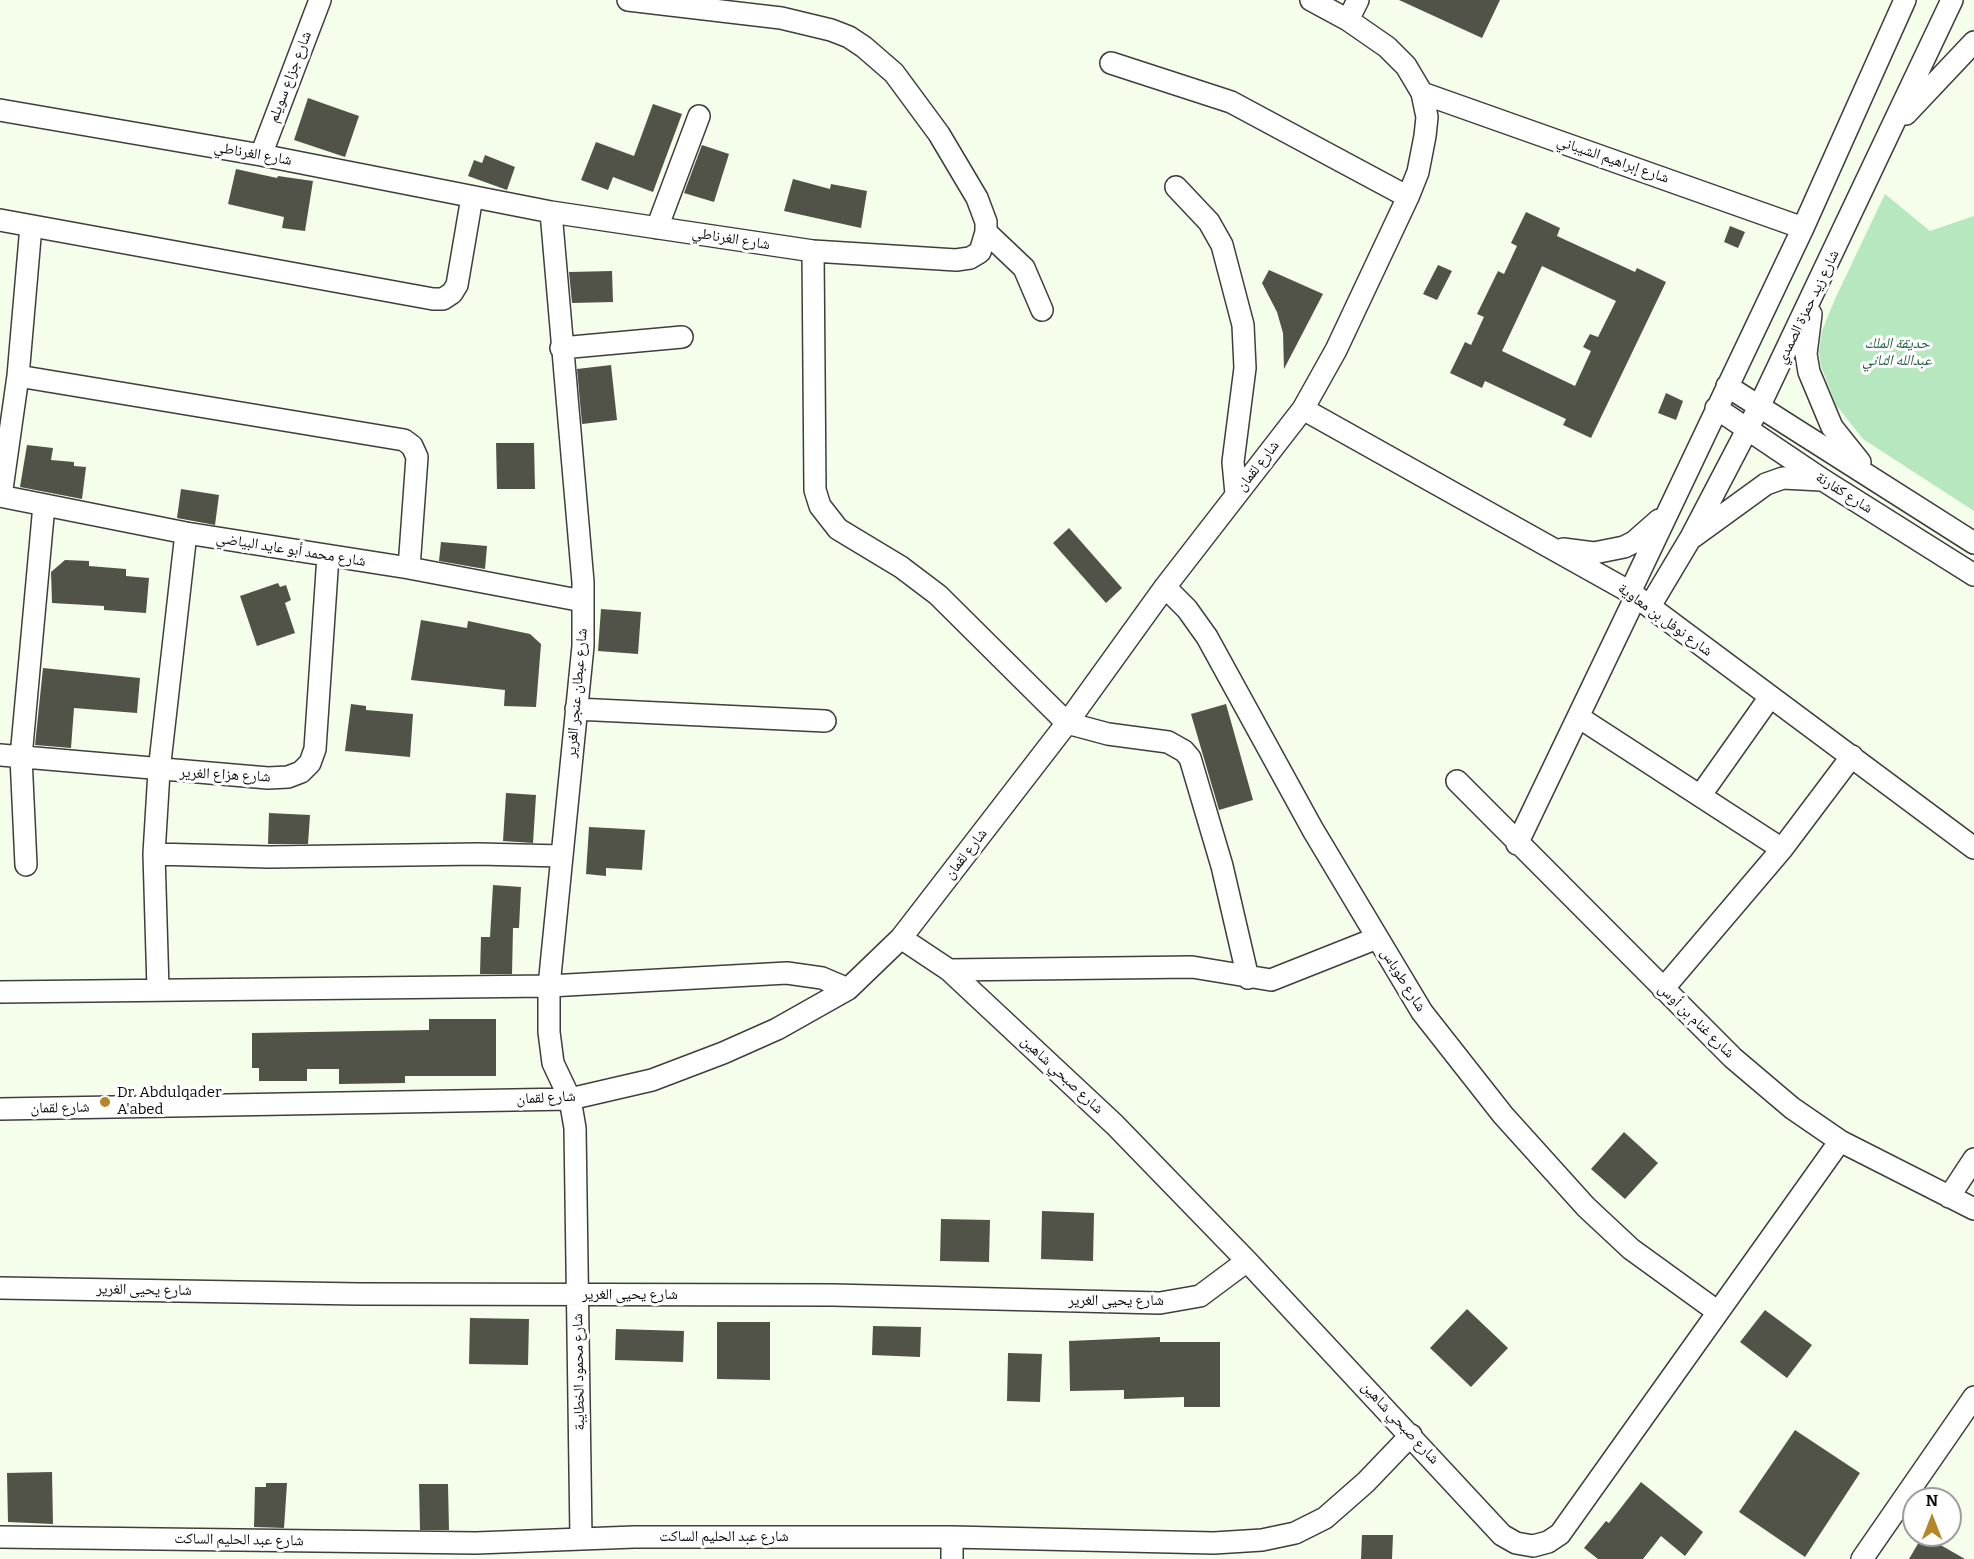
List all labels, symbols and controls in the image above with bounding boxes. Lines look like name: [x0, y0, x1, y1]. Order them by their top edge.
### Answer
street label: شارع جزاع سويلم: [264, 29, 316, 125]
street label: شارع إبراهيم الشيباني: [1555, 132, 1671, 188]
street label: شارع الغرناطي: [213, 138, 293, 170]
street label: شارع الغرناطي: [691, 224, 771, 254]
street label: شارع زيد حمزة الصمدي: [1773, 247, 1843, 367]
park label: حديقة الملك عبدالله الثاني: [1862, 335, 1932, 370]
street label: شارع لقمان: [1233, 437, 1283, 495]
street label: شارع كفارنة: [1812, 468, 1876, 518]
street label: شارع محمد أبو عايد البياضي: [215, 529, 367, 571]
street label: شارع نوفل بن معاوية: [1614, 580, 1716, 660]
street label: شارع عبطان عنجر الغرير: [562, 628, 592, 758]
street label: شارع هزاع الغرير: [179, 764, 271, 786]
street label: شارع لقمان: [941, 825, 991, 883]
street label: شارع طوباس: [1376, 945, 1430, 1015]
street label: شارع غنام بن أوس: [1654, 980, 1738, 1062]
street label: شارع صبحي شاهين: [1017, 1032, 1107, 1118]
place label: Dr. Abdulqader A'abed: [117, 1084, 222, 1119]
street label: شارع لقمان: [516, 1087, 576, 1109]
marker: Dr. Abdulqader A'abed: [98, 1095, 112, 1109]
street label: شارع لقمان: [30, 1098, 90, 1118]
street label: شارع يحيى الغرير: [96, 1280, 192, 1300]
street label: شارع يحيى الغرير: [582, 1286, 678, 1304]
street label: شارع يحيى الغرير: [1068, 1292, 1164, 1310]
street label: شارع محمود الخطايبة: [569, 1313, 589, 1431]
street label: شارع صبحي شاهين: [1357, 1378, 1443, 1468]
north arrow: [1902, 1487, 1962, 1547]
text: N: [1926, 1491, 1938, 1510]
street label: شارع عبد الحليم الساكت: [659, 1528, 789, 1546]
street label: شارع عبد الحليم الساكت: [174, 1530, 304, 1550]

